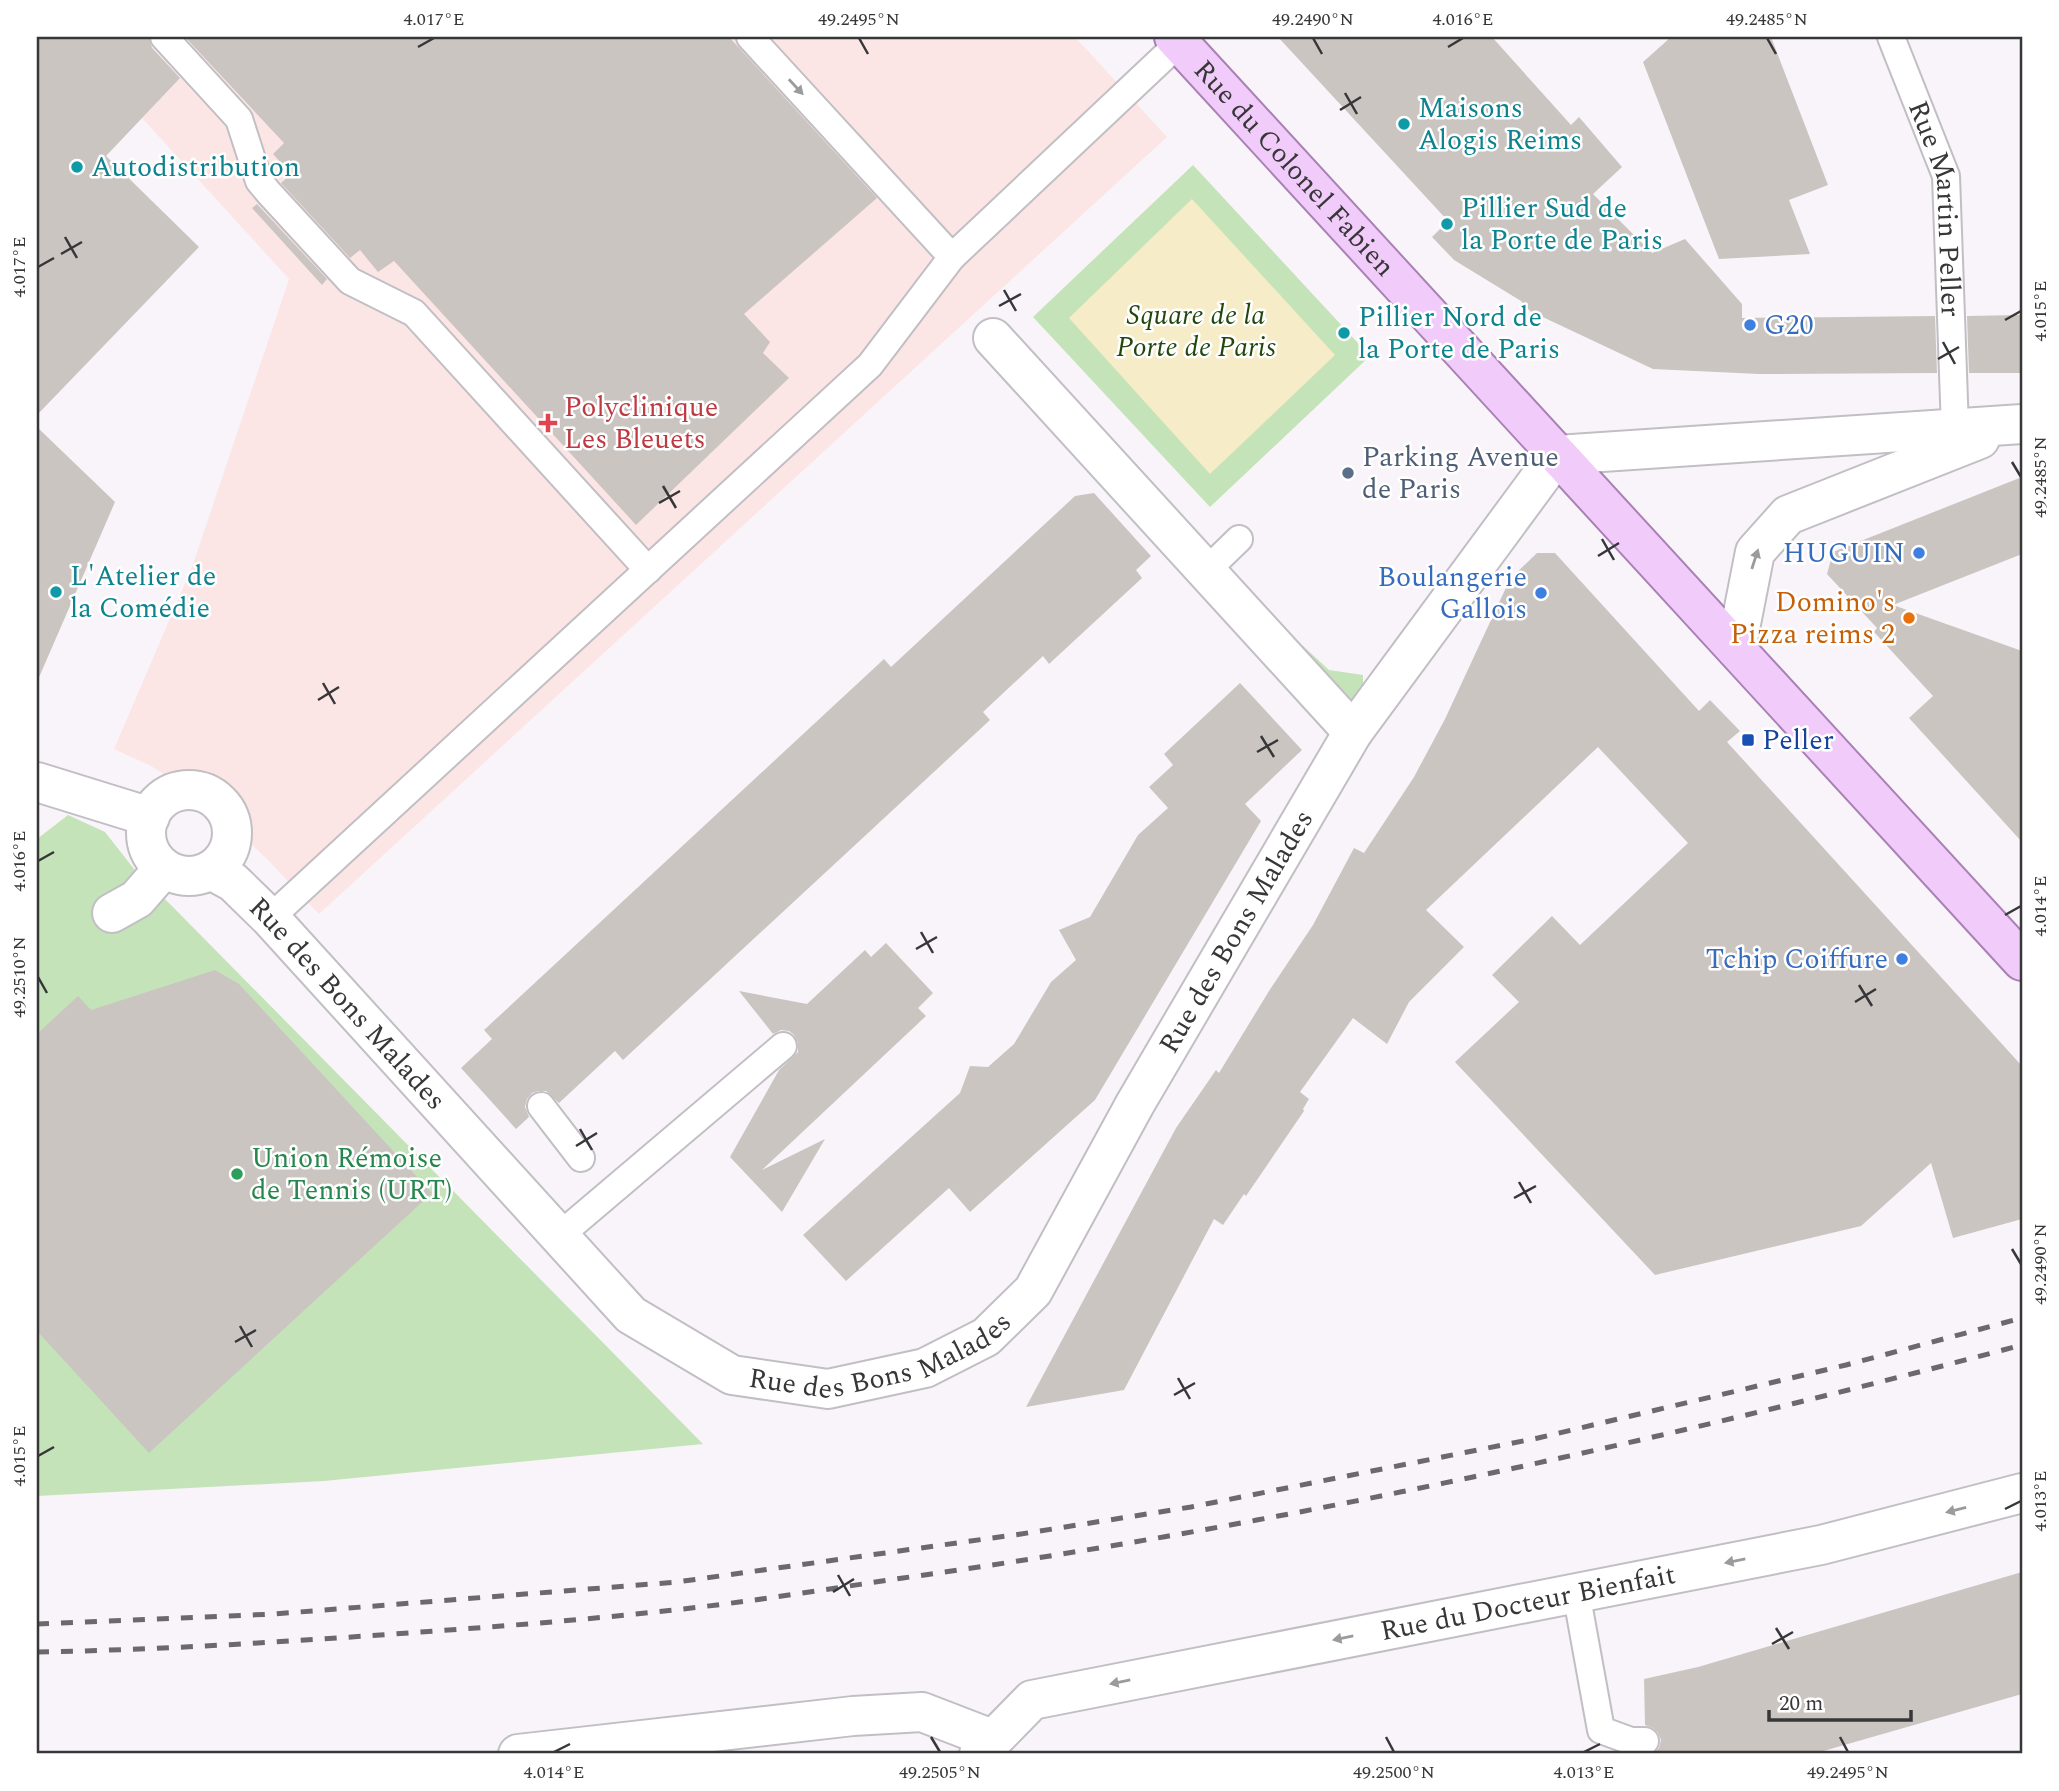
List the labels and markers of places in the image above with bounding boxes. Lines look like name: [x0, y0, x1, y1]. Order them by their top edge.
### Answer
place label: Maisons Alogis Reims: [1418, 87, 1582, 162]
marker: Maisons Alogis Reims: [1396, 116, 1412, 132]
place label: Autodistribution: [91, 146, 300, 189]
marker: Autodistribution: [69, 159, 85, 175]
place label: Pillier Sud de la Porte de Paris: [1461, 187, 1663, 262]
marker: Pillier Sud de la Porte de Paris: [1439, 216, 1455, 232]
place label: Pillier Nord de la Porte de Paris: [1358, 296, 1560, 371]
place label: G20: [1764, 304, 1814, 347]
marker: G20: [1742, 317, 1758, 333]
marker: Pillier Nord de la Porte de Paris: [1336, 325, 1352, 341]
place label: Polyclinique Les Bleuets: [564, 386, 718, 461]
marker: Polyclinique Les Bleuets: [538, 413, 558, 433]
place label: Parking Avenue de Paris: [1362, 436, 1559, 511]
marker: Parking Avenue de Paris: [1340, 465, 1356, 481]
place label: HUGUIN: [1783, 532, 1905, 575]
marker: HUGUIN: [1911, 545, 1927, 561]
place label: L'Atelier de la Comédie: [70, 555, 216, 630]
place label: Boulangerie Gallois: [1377, 556, 1527, 631]
place label: Domino's Pizza reims 2: [1730, 581, 1895, 656]
marker: L'Atelier de la Comédie: [48, 584, 64, 600]
marker: Boulangerie Gallois: [1533, 585, 1549, 601]
marker: Domino's Pizza reims 2: [1901, 610, 1917, 626]
place label: Peller: [1762, 719, 1834, 762]
marker: Peller: [1740, 732, 1756, 748]
place label: Tchip Coiffure: [1706, 938, 1888, 981]
marker: Tchip Coiffure: [1894, 951, 1910, 967]
place label: Union Rémoise de Tennis (URT): [251, 1137, 452, 1212]
marker: Union Rémoise de Tennis (URT): [229, 1166, 245, 1182]

